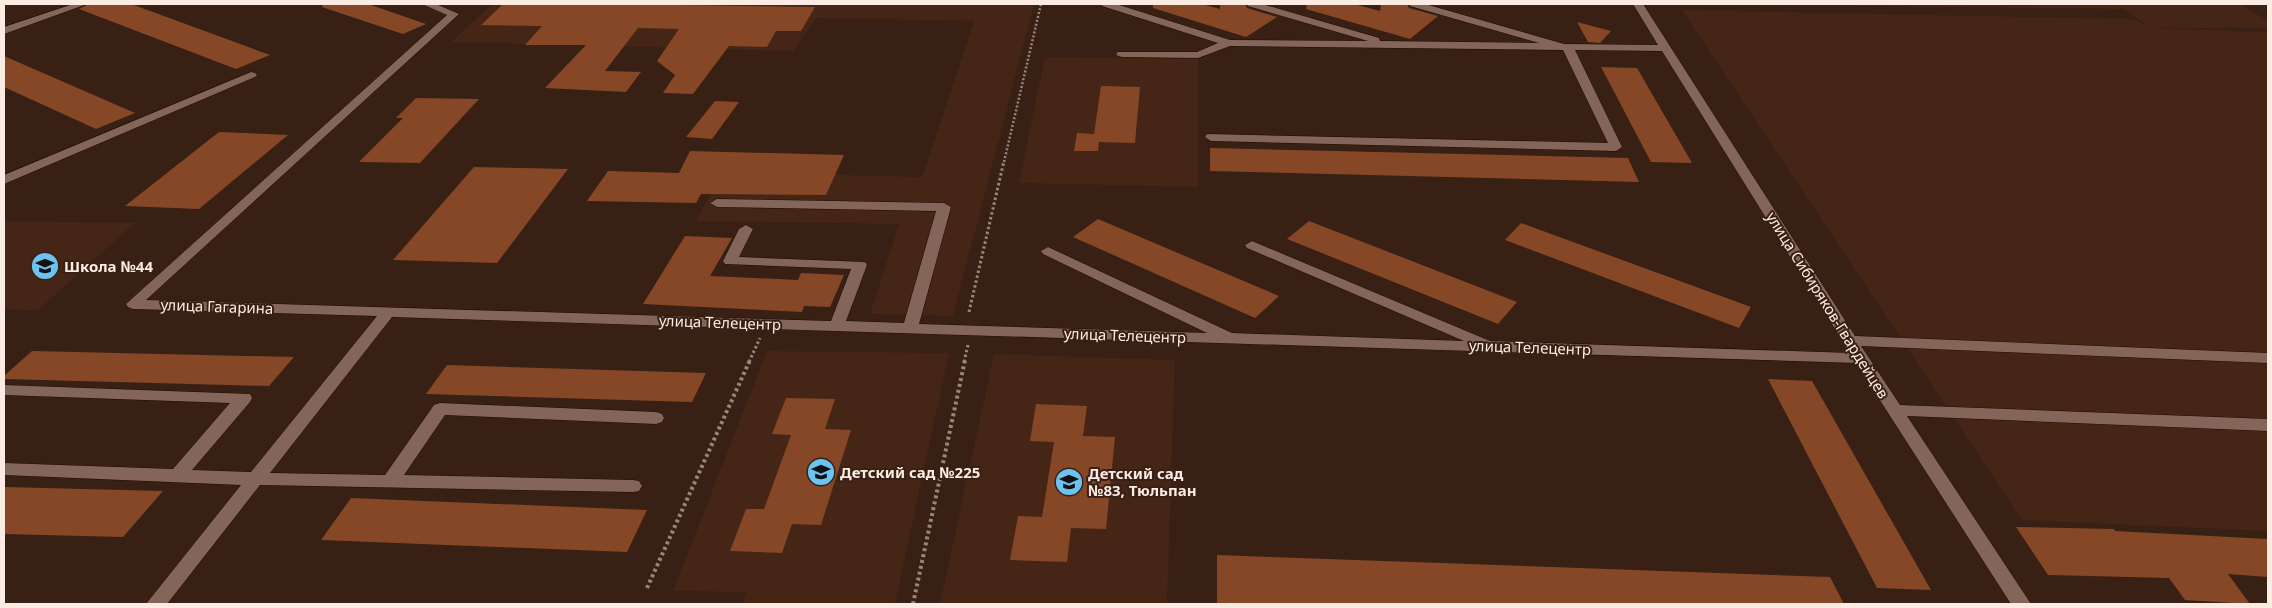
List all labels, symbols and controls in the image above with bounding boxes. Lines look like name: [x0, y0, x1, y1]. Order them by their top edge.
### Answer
street label: улица Сибиряков-Гвардейцев: [1762, 208, 1894, 402]
school or university icon: Школа №44: [30, 251, 60, 281]
place label: Школа №44: [64, 256, 153, 276]
street label: улица Гагарина: [160, 294, 274, 318]
street label: улица Телецентр: [659, 310, 781, 334]
street label: улица Телецентр: [1064, 323, 1186, 347]
street label: улица Телецентр: [1469, 335, 1591, 359]
school or university icon: Детский сад №225: [806, 457, 836, 487]
place label: Детский сад №225: [840, 462, 980, 482]
place label: Детский сад №83, Тюльпан: [1088, 463, 1196, 500]
school or university icon: Детский сад №83, Тюльпан: [1054, 467, 1084, 497]

